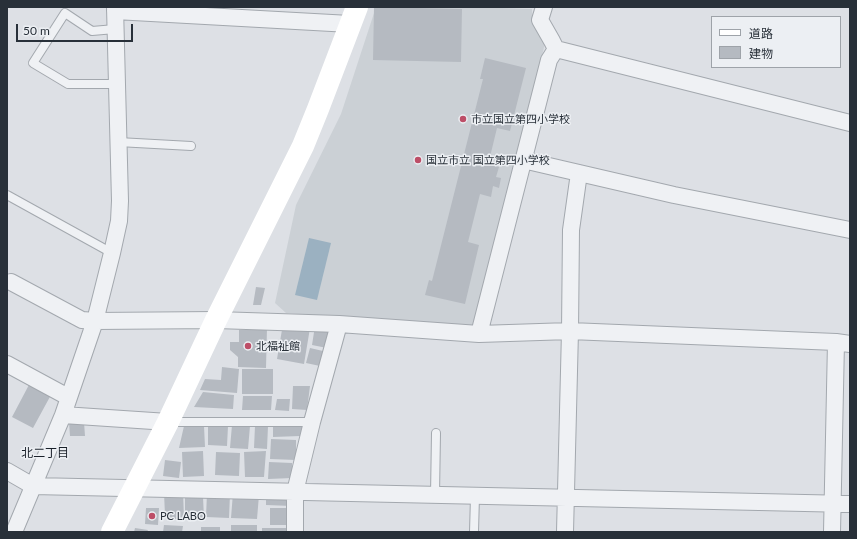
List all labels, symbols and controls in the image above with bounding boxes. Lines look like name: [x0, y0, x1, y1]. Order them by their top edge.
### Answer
scale bar: [18, 16, 135, 42]
legend: [711, 16, 841, 68]
text: 50 m: [23, 23, 50, 38]
text: 道路: [749, 26, 773, 41]
text: 建物: [749, 46, 773, 61]
place label: 市立国立第四小学校: [471, 112, 570, 126]
marker: 市立国立第四小学校: [458, 114, 468, 124]
place label: 国立市立 国立第四小学校: [426, 153, 550, 167]
marker: 国立市立 国立第四小学校: [413, 155, 423, 165]
place label: 北福祉館: [256, 339, 300, 353]
marker: 北福祉館: [243, 341, 253, 351]
district label: 北二丁目: [21, 446, 69, 460]
place label: PC LABO: [160, 509, 206, 523]
marker: PC LABO: [147, 511, 157, 521]

